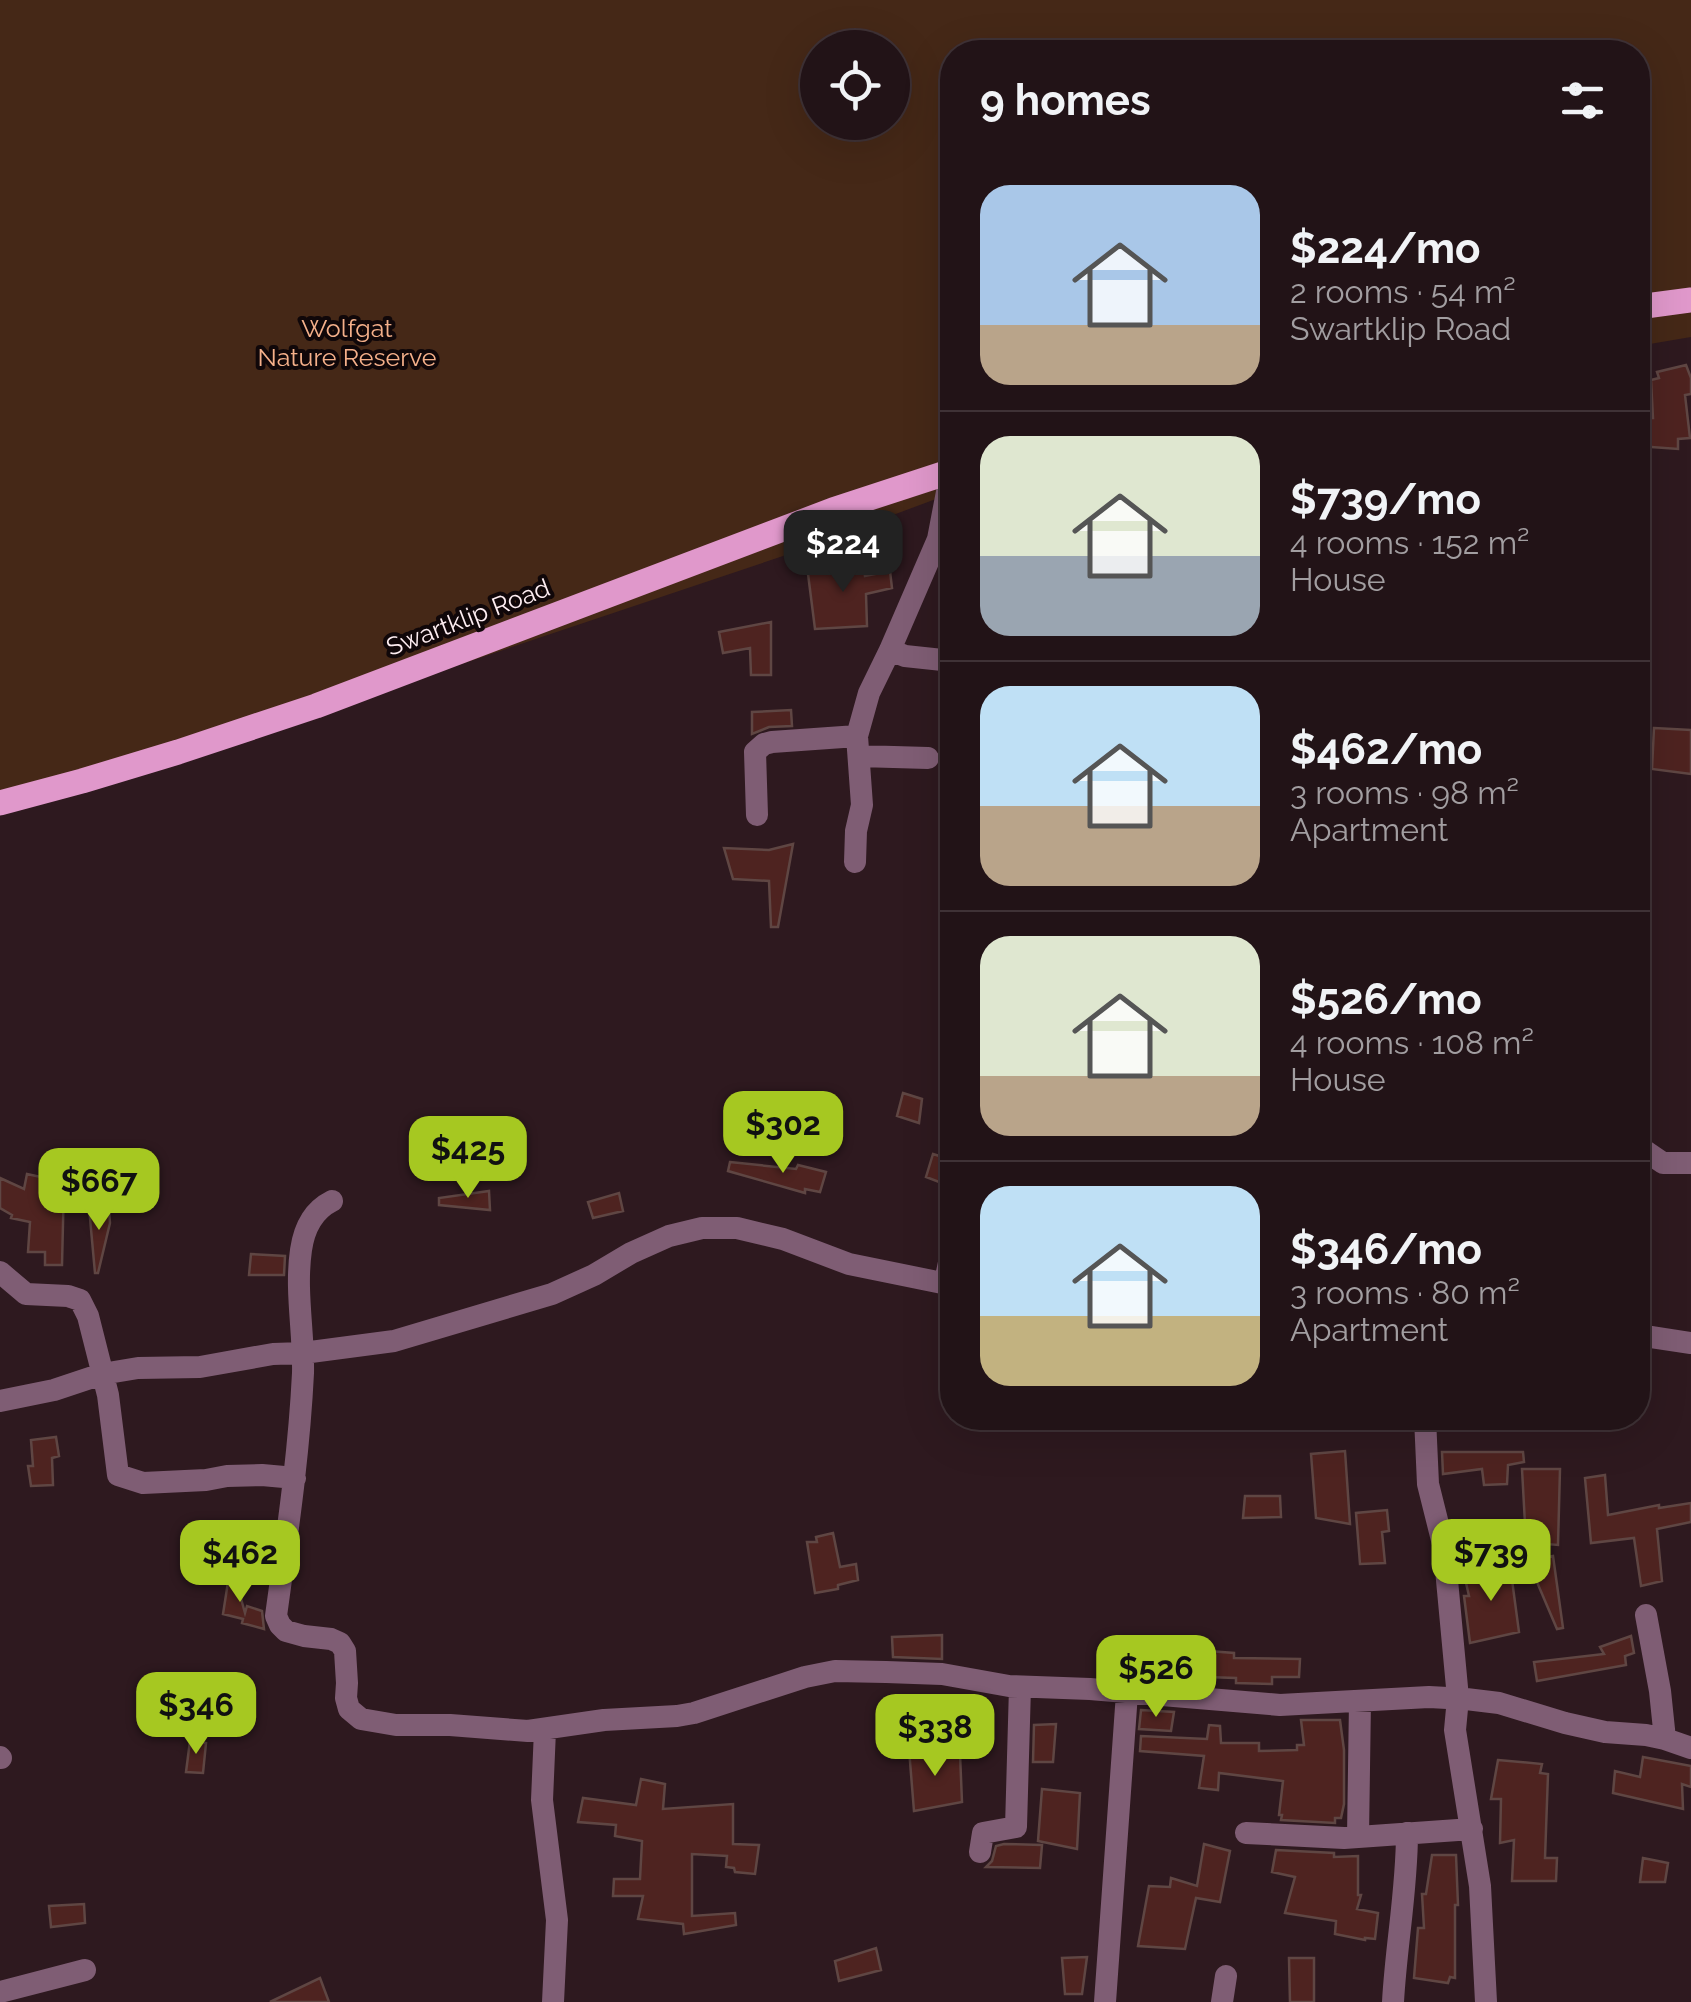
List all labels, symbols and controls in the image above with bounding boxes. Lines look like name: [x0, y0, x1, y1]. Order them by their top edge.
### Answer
map controls: [800, 30, 910, 140]
button: locate: [800, 30, 910, 140]
icon: filters: [1555, 73, 1610, 128]
text: 9 homes: [980, 76, 1151, 125]
text: $224/mo: [1290, 224, 1481, 273]
icon: home: [1060, 225, 1180, 345]
text: 2 rooms · 54 m²: [1290, 273, 1516, 310]
text: Swartklip Road: [1290, 310, 1511, 347]
park label: Wolfgat Nature Reserve: [257, 313, 437, 372]
text: $739/mo: [1290, 475, 1481, 524]
icon: home: [1060, 476, 1180, 596]
pin: $224: [784, 510, 902, 595]
text: $224: [806, 524, 880, 561]
text: 4 rooms · 152 m²: [1290, 524, 1529, 561]
text: House: [1290, 561, 1386, 598]
street label: Swartklip Road: [382, 572, 554, 662]
text: $462/mo: [1290, 725, 1482, 774]
icon: home: [1060, 726, 1180, 846]
text: 3 rooms · 98 m²: [1290, 774, 1519, 811]
text: Apartment: [1290, 811, 1448, 848]
text: $526/mo: [1290, 975, 1482, 1024]
icon: home: [1060, 976, 1180, 1096]
text: 4 rooms · 108 m²: [1290, 1024, 1534, 1061]
text: House: [1290, 1061, 1386, 1098]
pin: $302: [724, 1091, 842, 1176]
text: $302: [745, 1105, 821, 1142]
pin: $425: [409, 1116, 527, 1201]
text: $425: [431, 1130, 505, 1167]
pin: $667: [40, 1148, 158, 1233]
text: $667: [60, 1162, 138, 1199]
text: $346/mo: [1290, 1225, 1482, 1274]
icon: home: [1060, 1226, 1180, 1346]
text: 3 rooms · 80 m²: [1290, 1274, 1520, 1311]
text: Apartment: [1290, 1311, 1448, 1348]
pin: $739: [1432, 1519, 1550, 1604]
pin: $462: [181, 1520, 299, 1605]
text: $739: [1454, 1533, 1528, 1570]
text: $462: [202, 1534, 278, 1571]
pin: $526: [1097, 1635, 1215, 1720]
text: $526: [1118, 1649, 1194, 1686]
pin: $346: [137, 1672, 255, 1757]
text: $346: [158, 1686, 234, 1723]
pin: $338: [876, 1694, 994, 1779]
text: $338: [897, 1708, 973, 1745]

